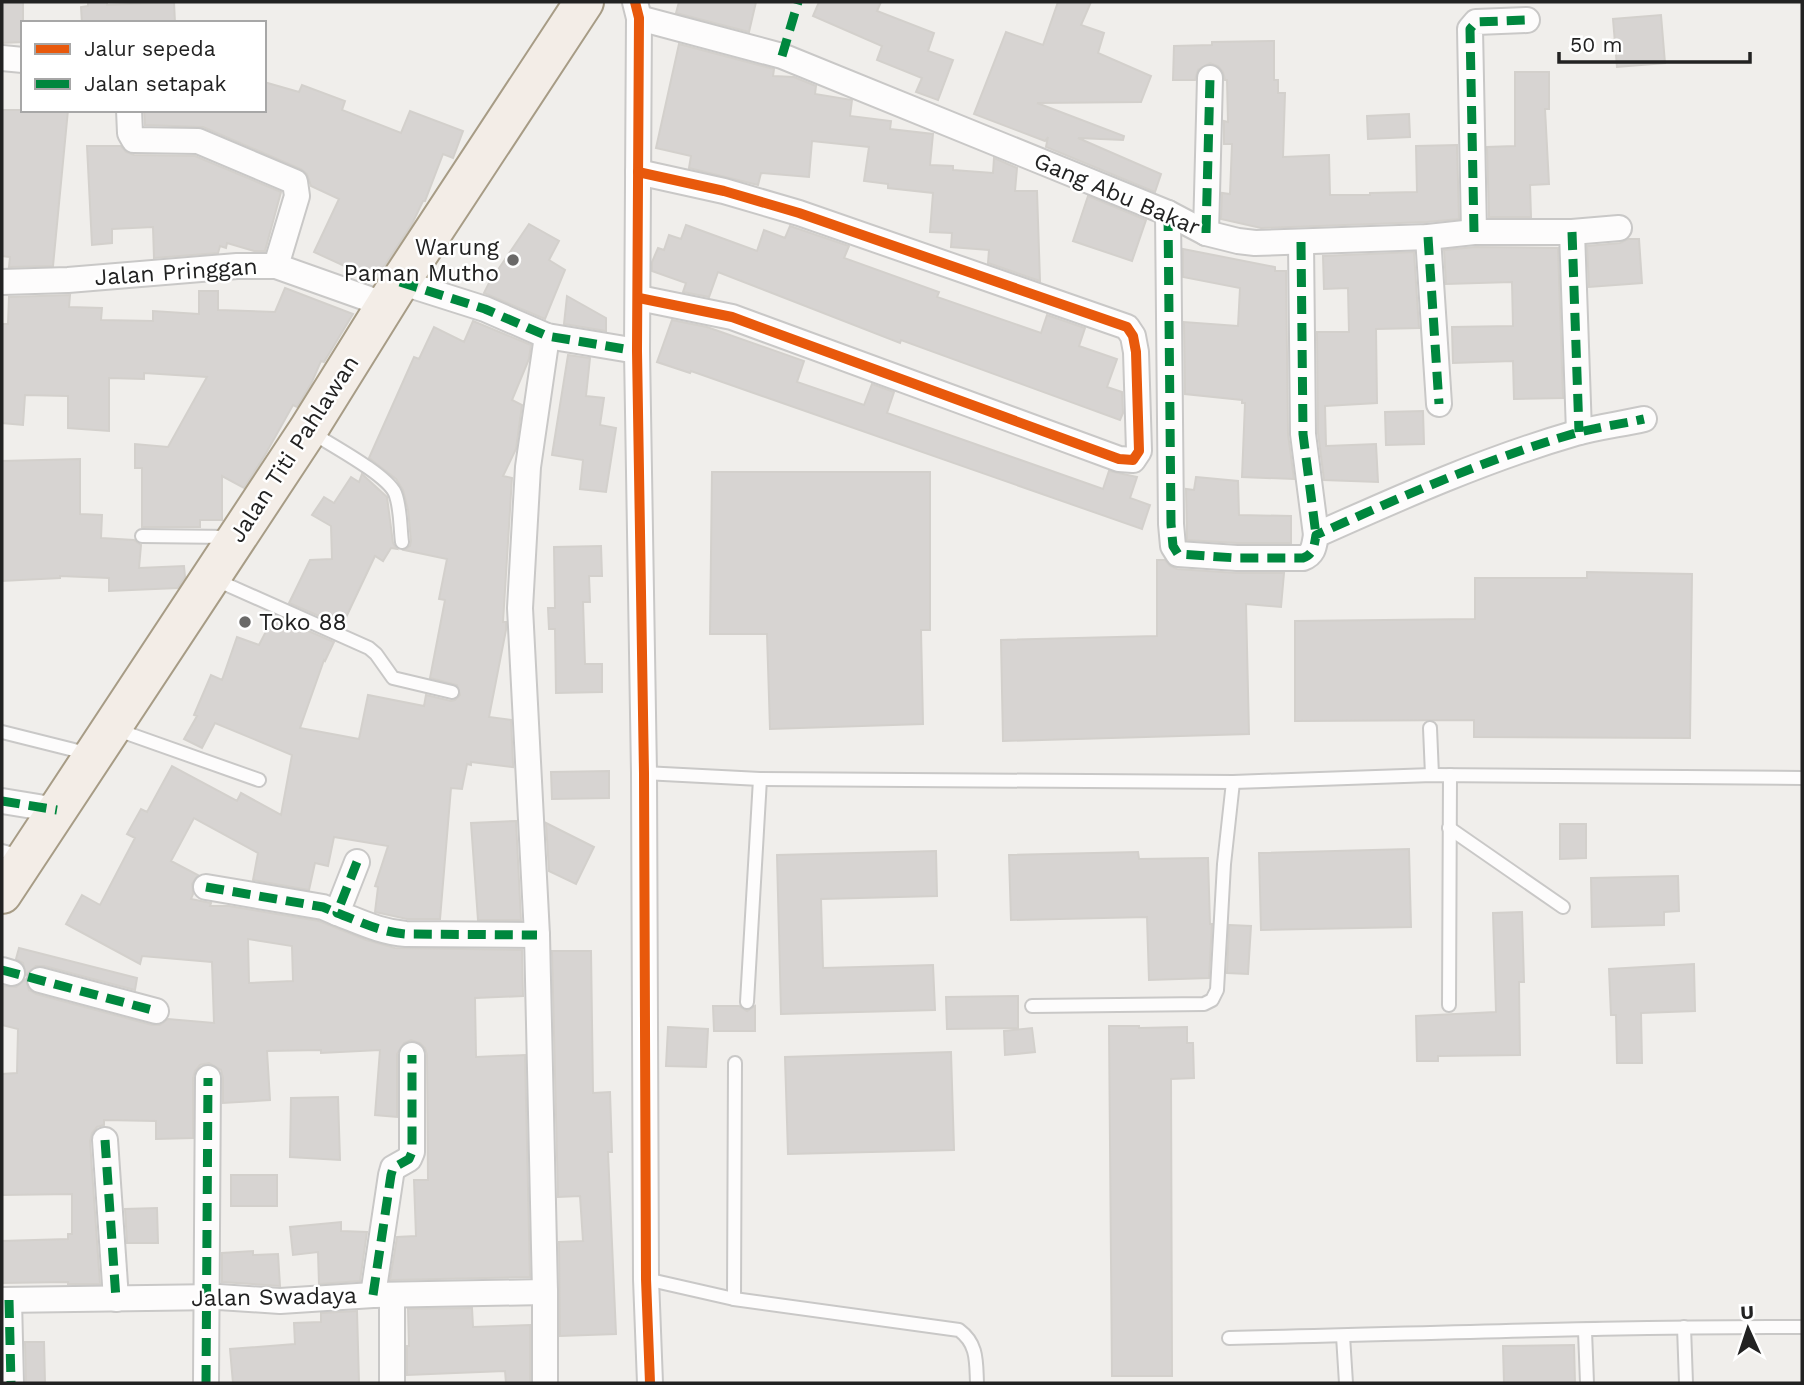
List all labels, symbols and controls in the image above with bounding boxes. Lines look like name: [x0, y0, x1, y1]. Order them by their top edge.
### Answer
legend: [21, 21, 266, 112]
scale bar: [1559, 21, 1750, 65]
text: 50 m: [1570, 32, 1622, 57]
text: Jalur sepeda: [84, 36, 216, 61]
text: Jalan setapak: [84, 71, 226, 96]
street label: Gang Abu Bakar: [1030, 147, 1204, 241]
place label: Warung Paman Mutho: [344, 234, 500, 287]
marker: Warung Paman Mutho: [505, 252, 521, 268]
street label: Jalan Pringgan: [94, 253, 258, 291]
street label: Jalan Titi Pahlawan: [223, 350, 365, 548]
place label: Toko 88: [259, 609, 347, 636]
marker: Toko 88: [237, 614, 253, 630]
street label: Jalan Swadaya: [191, 1282, 357, 1312]
north arrow: [1713, 1294, 1783, 1364]
text: U: [1740, 1301, 1754, 1324]

